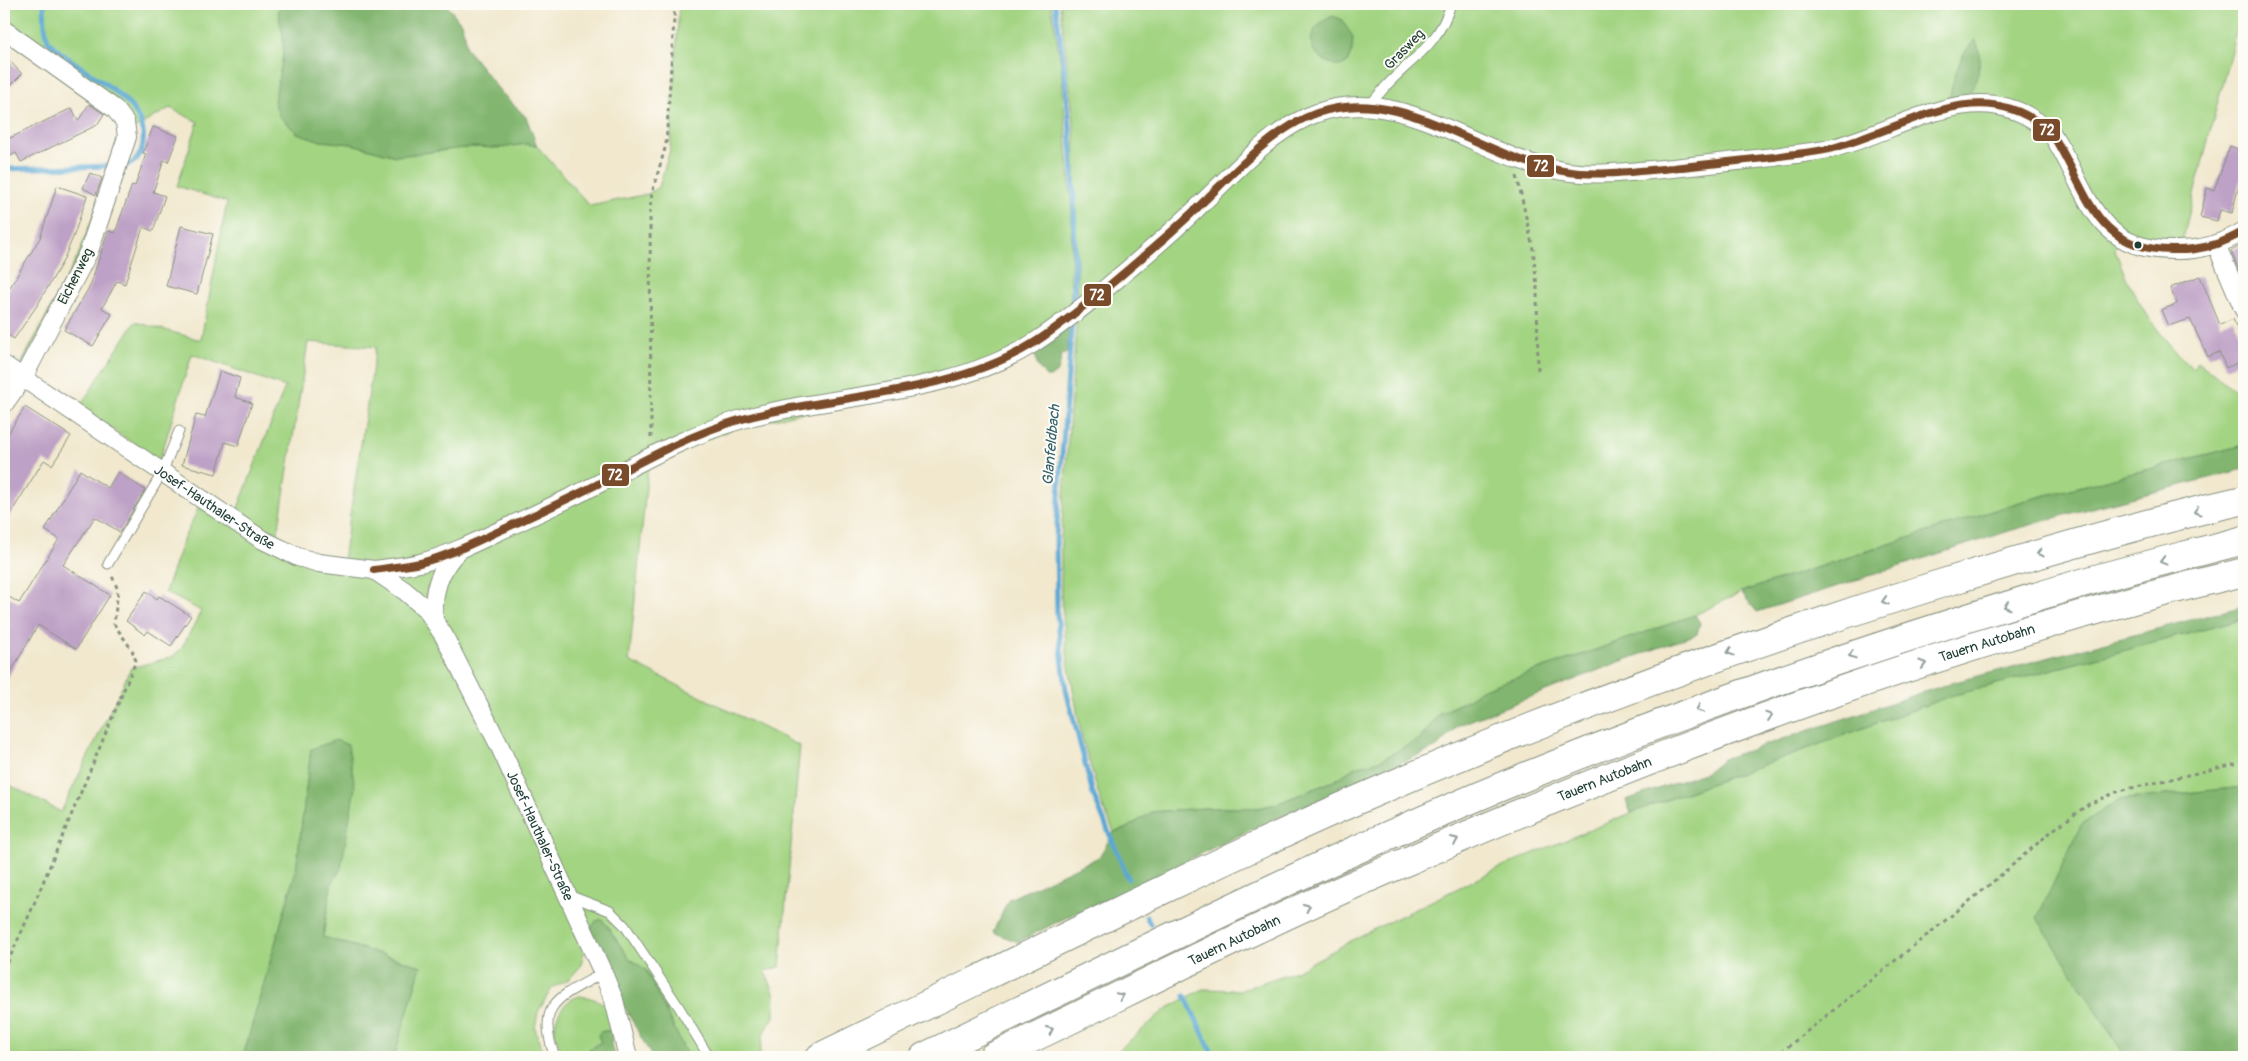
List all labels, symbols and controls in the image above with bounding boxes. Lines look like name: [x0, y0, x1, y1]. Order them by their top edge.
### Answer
street label: Grasweg: [1381, 25, 1428, 73]
line badge: 72: [2032, 118, 2061, 142]
text: 72: [2039, 122, 2055, 139]
line badge: 72: [1526, 154, 1555, 178]
text: 72: [1533, 158, 1549, 175]
unlabelled marker: [2133, 240, 2143, 250]
street label: Eichenweg: [54, 245, 97, 307]
line badge: 72: [1083, 283, 1112, 307]
text: 72: [1089, 287, 1105, 304]
water label: Glanfeldbach: [1039, 403, 1065, 486]
street label: Josef-Hauthaler-Straße: [151, 461, 277, 553]
line badge: 72: [601, 463, 630, 487]
text: 72: [607, 467, 623, 484]
one-way arrow: [2192, 505, 2201, 516]
one-way arrow: [2036, 547, 2044, 557]
one-way arrow: [2160, 556, 2168, 566]
one-way arrow: [1881, 595, 1889, 605]
one-way arrow: [2004, 600, 2012, 610]
street label: Tauern Autobahn: [1937, 620, 2037, 666]
one-way arrow: [1727, 646, 1735, 656]
one-way arrow: [1849, 650, 1857, 660]
one-way arrow: [1918, 659, 1926, 669]
one-way arrow: [1695, 703, 1704, 713]
one-way arrow: [1764, 712, 1773, 722]
street label: Tauern Autobahn: [1555, 753, 1654, 806]
street label: Josef-Hauthaler-Straße: [503, 768, 577, 904]
one-way arrow: [1450, 836, 1459, 846]
one-way arrow: [1302, 903, 1311, 913]
street label: Tauern Autobahn: [1186, 911, 1283, 970]
one-way arrow: [1115, 992, 1124, 1002]
one-way arrow: [1045, 1026, 1054, 1036]

